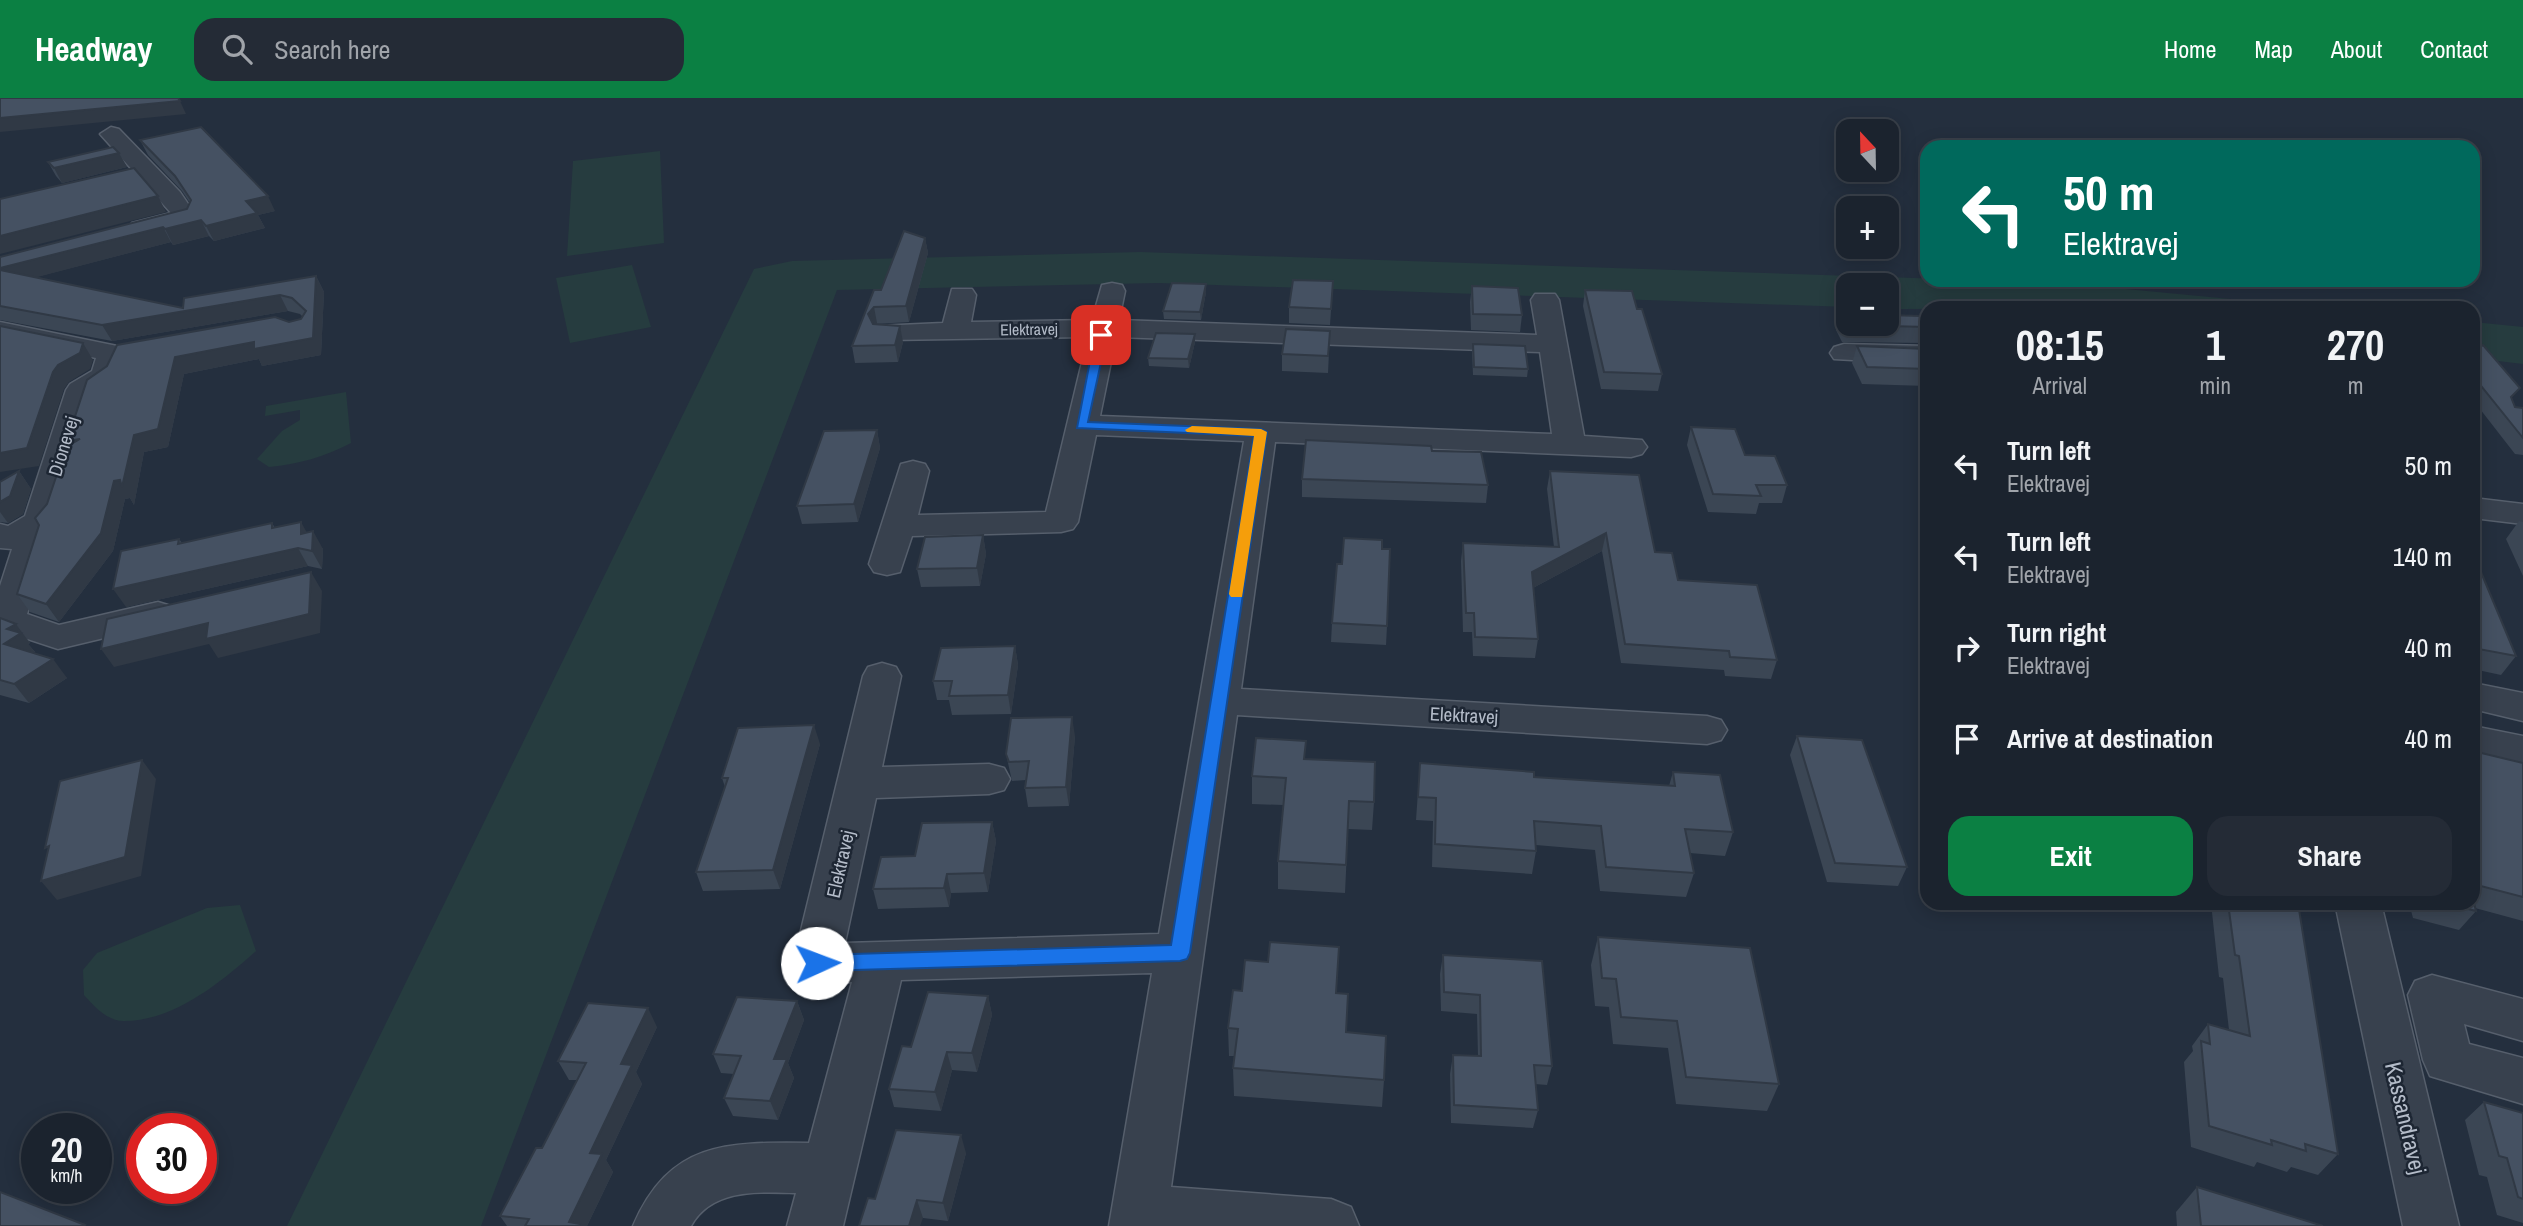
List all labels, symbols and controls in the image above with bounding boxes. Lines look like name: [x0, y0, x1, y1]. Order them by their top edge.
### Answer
search box: [194, 18, 684, 81]
text: Headway: [35, 27, 152, 71]
icon: search: [218, 30, 256, 68]
text: Search here: [274, 32, 390, 67]
text: Home: [2164, 33, 2216, 65]
text: Map: [2254, 33, 2293, 65]
text: About: [2331, 33, 2382, 65]
text: Contact: [2420, 33, 2488, 65]
north arrow: [1836, 119, 1899, 182]
map controls: [1836, 119, 1899, 336]
text: 50 m: [2063, 159, 2155, 225]
icon: left: [1948, 168, 2039, 259]
button: +: [1836, 196, 1899, 259]
text: Elektravej: [2063, 222, 2178, 265]
button: −: [1836, 273, 1899, 336]
pin: [1071, 305, 1131, 365]
icon: arrive: [1082, 316, 1120, 354]
street label: Elektravej: [1000, 317, 1058, 341]
text: 08:15: [2016, 317, 2104, 373]
text: 1: [2206, 317, 2225, 373]
text: 270: [2327, 317, 2384, 373]
text: Arrival: [2033, 370, 2087, 401]
text: min: [2200, 370, 2231, 401]
text: m: [2348, 370, 2363, 401]
street label: Dionevej: [42, 413, 84, 479]
text: Turn left: [2007, 433, 2091, 468]
icon: left: [1948, 447, 1986, 485]
text: 50 m: [2405, 448, 2452, 483]
text: Elektravej: [2007, 468, 2090, 499]
text: Turn left: [2007, 524, 2091, 559]
icon: left: [1948, 538, 1986, 576]
text: 140 m: [2393, 539, 2452, 574]
text: Elektravej: [2007, 559, 2090, 590]
text: Turn right: [2007, 615, 2106, 650]
icon: right: [1948, 629, 1986, 667]
text: 40 m: [2405, 630, 2452, 665]
text: Elektravej: [2007, 650, 2090, 681]
street label: Elektravej: [1429, 700, 1499, 730]
icon: arrive: [1948, 720, 1986, 758]
text: Arrive at destination: [2007, 721, 2213, 756]
text: 40 m: [2405, 721, 2452, 756]
button: Exit: [1948, 816, 2193, 896]
button: Share: [2207, 816, 2452, 896]
street label: Elektravej: [820, 828, 860, 900]
position arrow: [780, 926, 854, 1000]
street label: Kassandravej: [2378, 1059, 2434, 1177]
speed limit sign: 30: [126, 1113, 217, 1204]
text: 20: [51, 1126, 82, 1173]
text: km/h: [51, 1163, 83, 1188]

